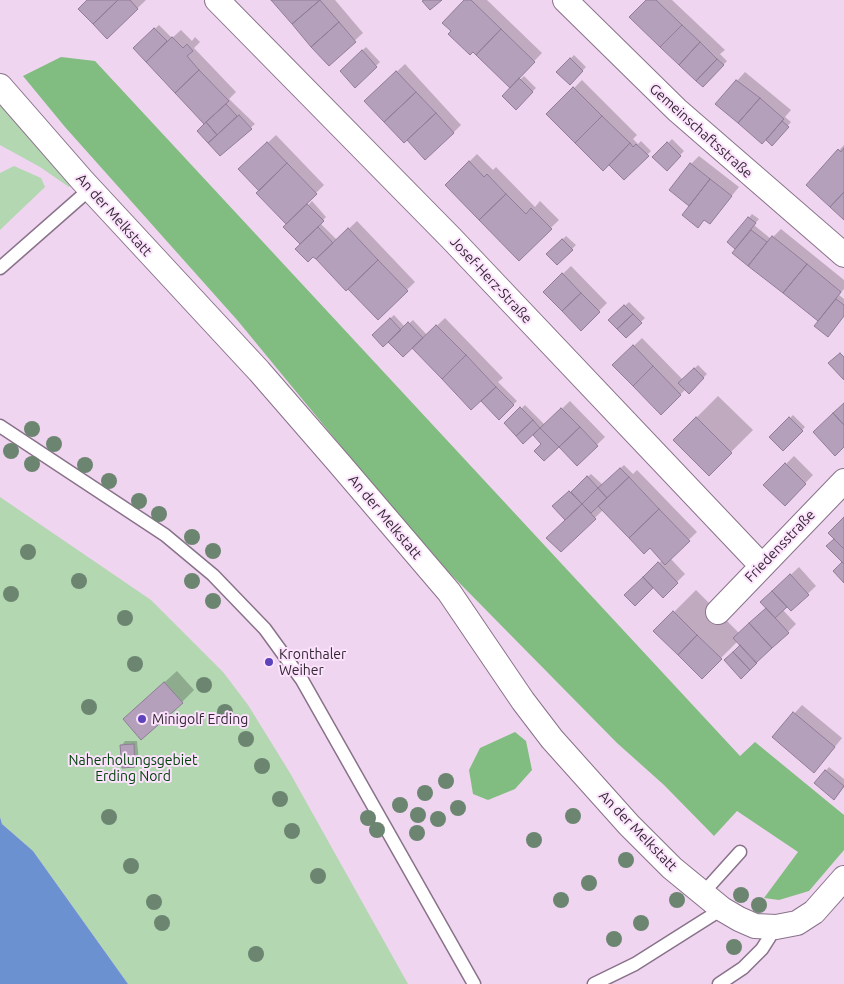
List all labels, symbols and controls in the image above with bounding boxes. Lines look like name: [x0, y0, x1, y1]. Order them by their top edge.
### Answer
street label: Gemeinschaftsstraße: [646, 80, 756, 182]
street label: An der Melkstatt: [73, 170, 155, 260]
street label: Josef-Herz-Straße: [446, 233, 536, 327]
street label: An der Melkstatt: [345, 471, 425, 563]
street label: Friedensstraße: [741, 506, 819, 586]
place label: Kronthaler Weiher: [279, 646, 346, 679]
marker: Kronthaler Weiher: [263, 656, 275, 668]
place label: Minigolf Erding: [152, 711, 248, 727]
marker: Minigolf Erding: [136, 713, 148, 725]
park label: Naherholungsgebiet Erding Nord: [69, 752, 197, 784]
street label: An der Melkstatt: [595, 787, 681, 875]

